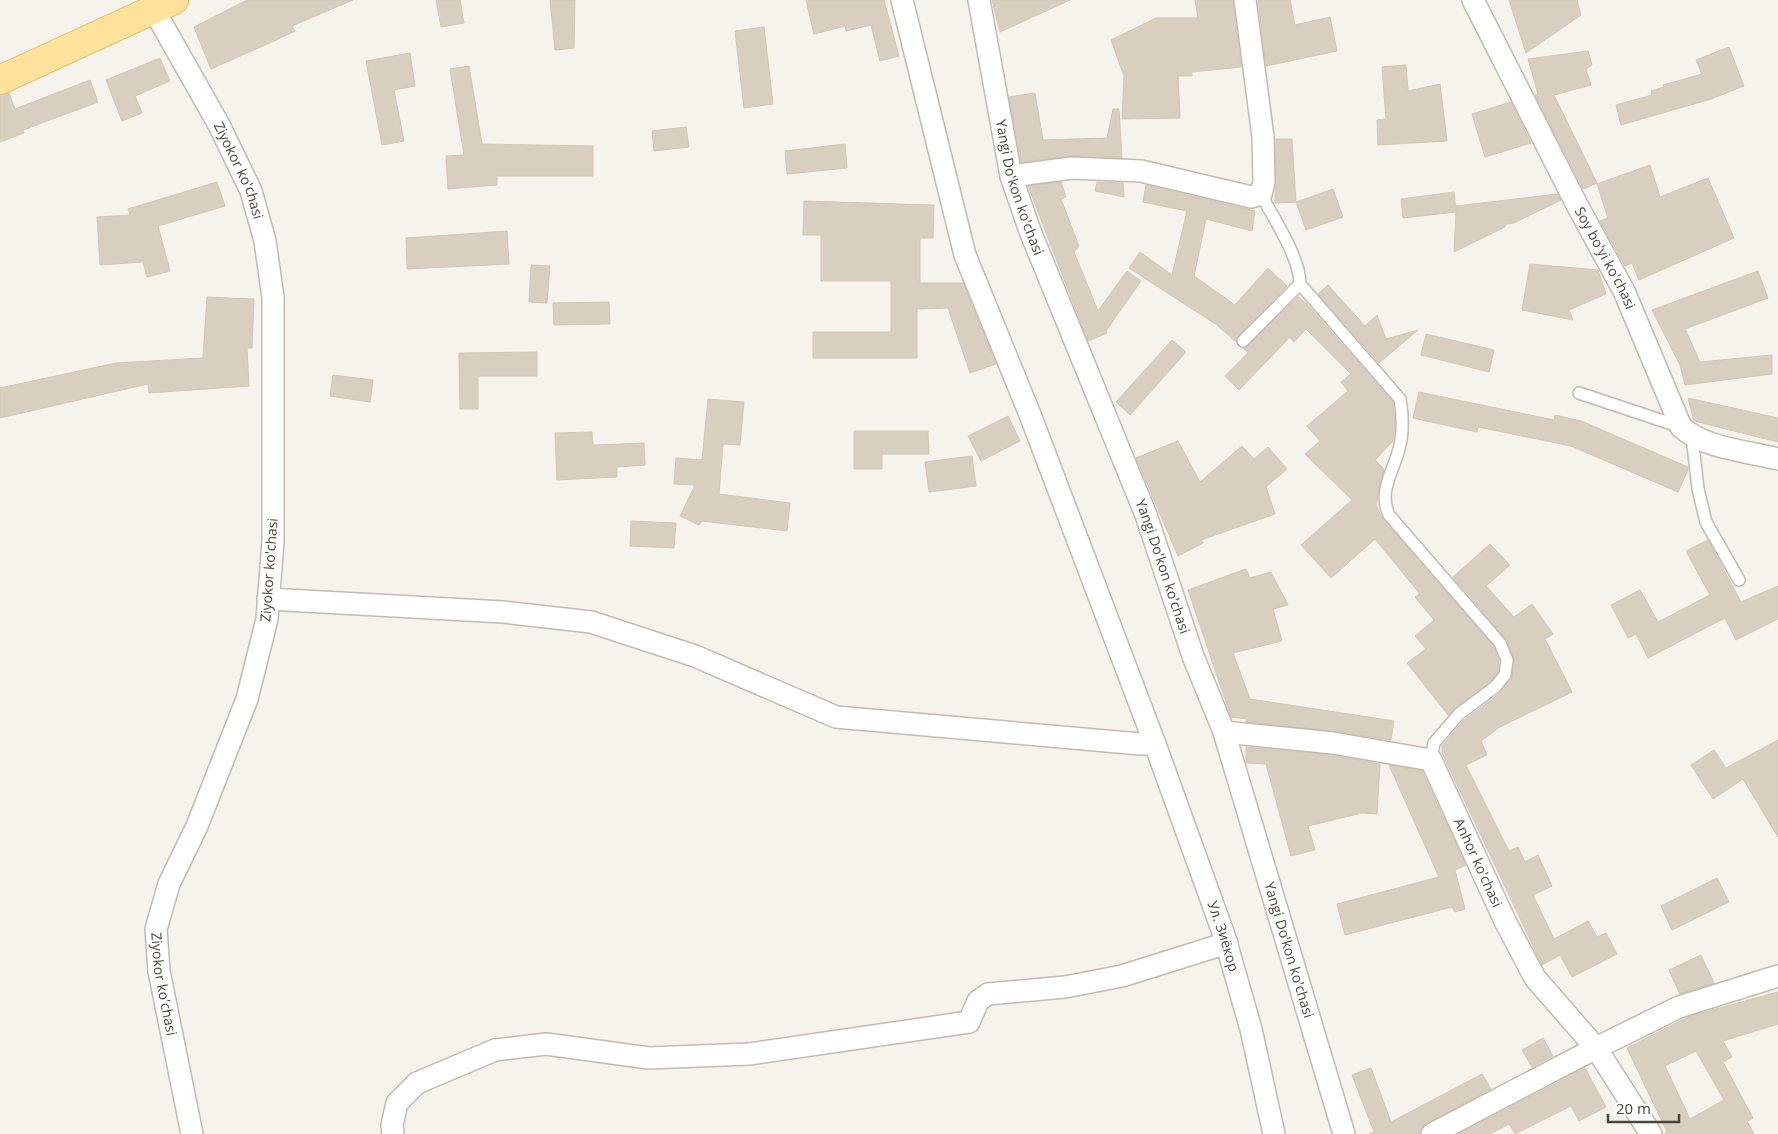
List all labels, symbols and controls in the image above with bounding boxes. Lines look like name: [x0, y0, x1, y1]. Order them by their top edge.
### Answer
street label: Yangi Do'kon ko'chasi: [992, 118, 1049, 258]
street label: Ziyokor ko'chasi: [210, 119, 268, 221]
street label: Soy bo'yi ko'chasi: [1571, 203, 1640, 312]
street label: Yangi Do'kon ko'chasi: [1132, 496, 1195, 636]
street label: Ziyokor ko'chasi: [255, 517, 282, 623]
street label: Anhor ko'chasi: [1450, 815, 1507, 910]
street label: Yangi Do'kon ko'chasi: [1260, 880, 1319, 1020]
street label: Ул. Зиёкор: [1203, 898, 1244, 974]
street label: Ziyokor ko'chasi: [147, 932, 182, 1037]
scale bar: [1608, 1092, 1679, 1124]
text: 20 m: [1616, 1098, 1651, 1118]

